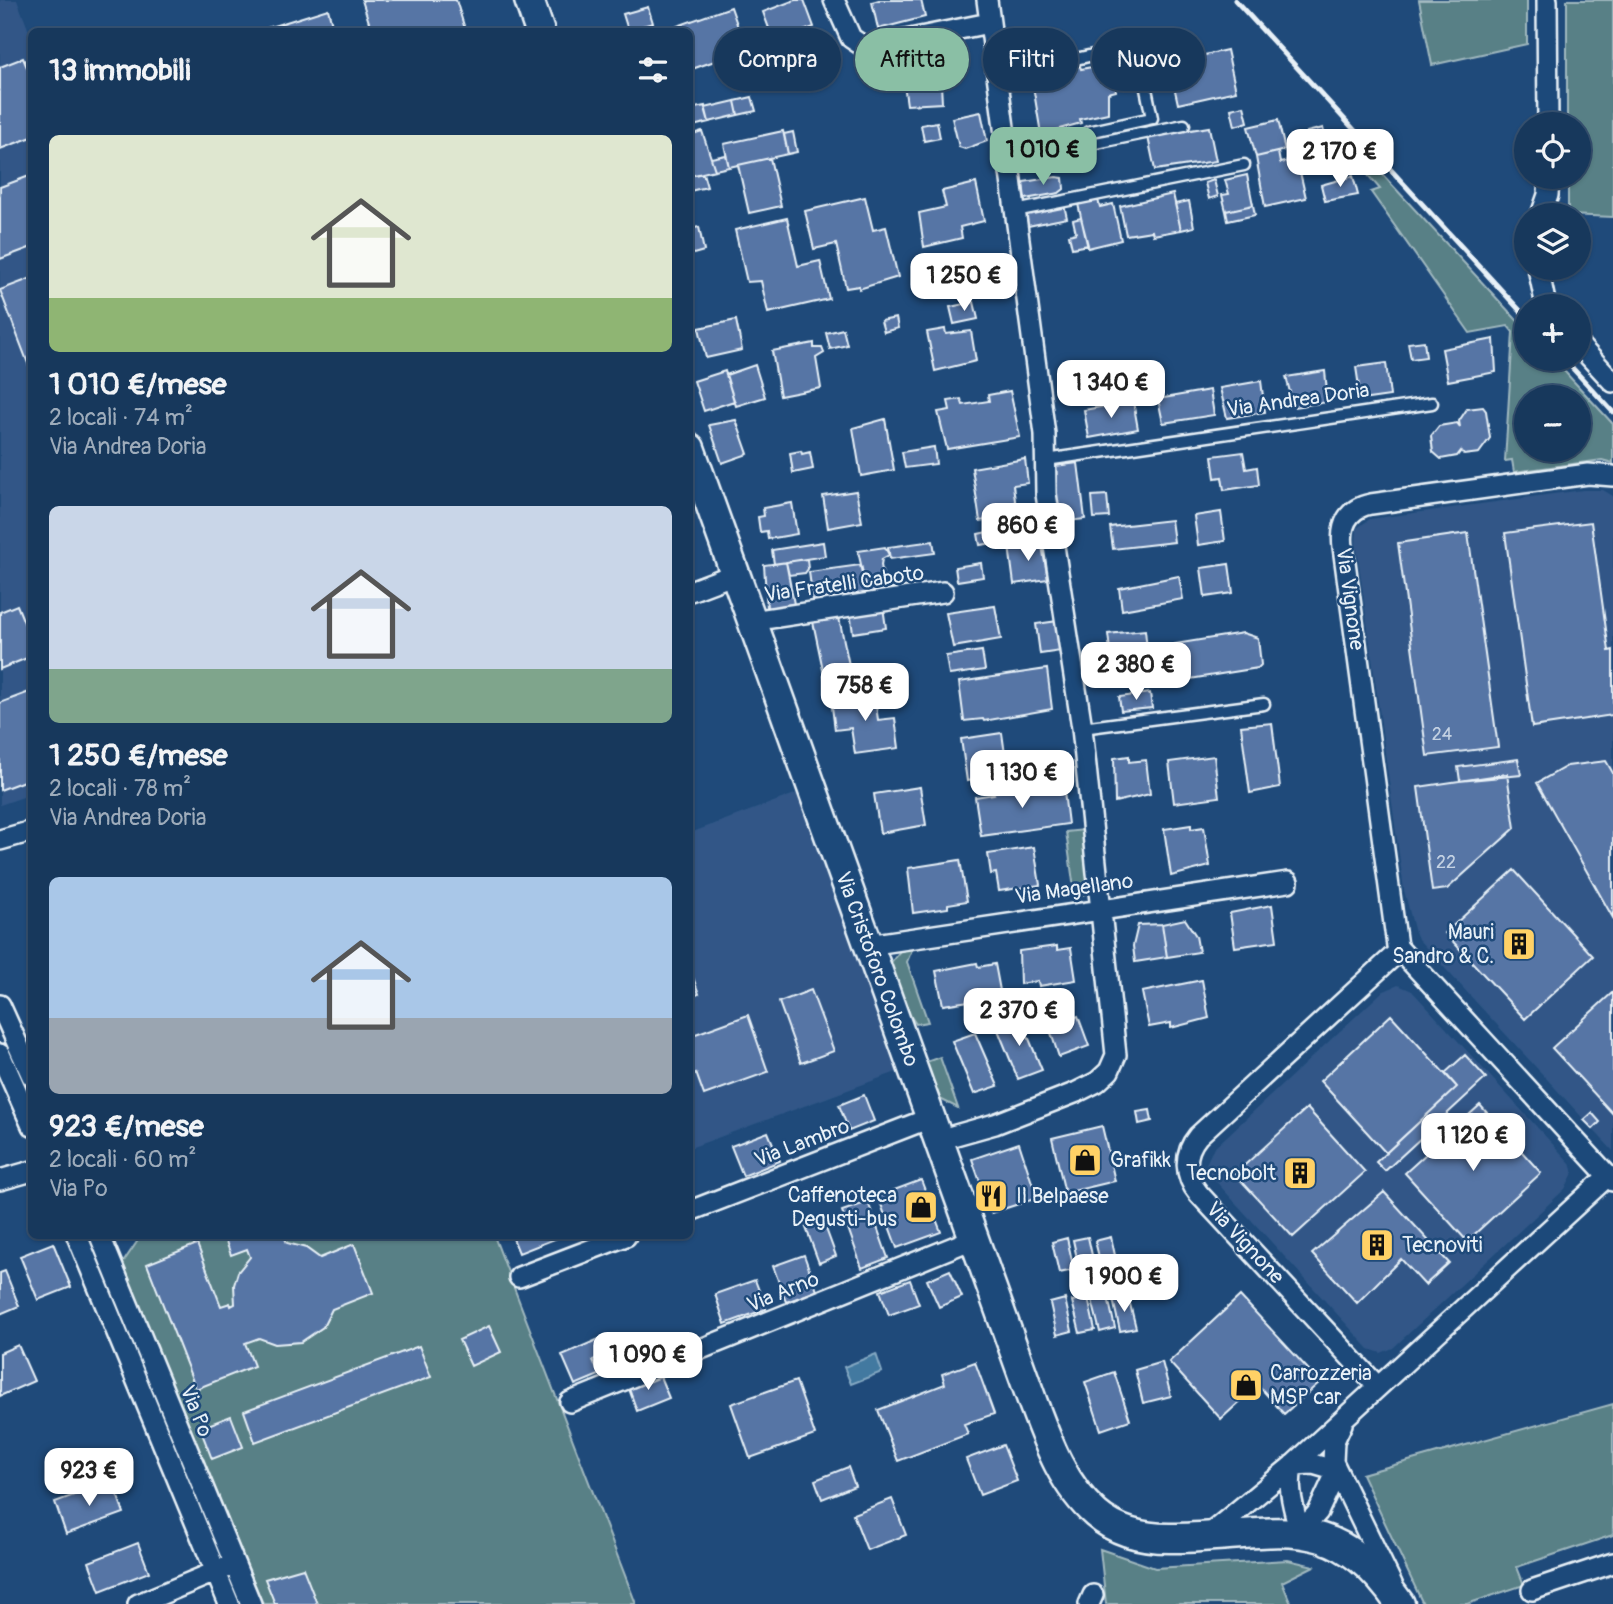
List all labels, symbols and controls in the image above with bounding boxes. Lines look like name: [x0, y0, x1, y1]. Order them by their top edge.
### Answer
chip: Compra: [714, 28, 841, 91]
chip: Affitta: [855, 28, 969, 91]
chip: Filtri: [983, 28, 1078, 91]
chip: Nuovo: [1092, 28, 1205, 91]
icon: filters: [634, 51, 672, 89]
text: 13 immobili: [49, 52, 191, 89]
map controls: [1514, 112, 1591, 462]
button: locate: [1514, 112, 1591, 189]
pin: 1 010 €: [978, 128, 1108, 187]
pin: 2 170 €: [1275, 130, 1405, 189]
text: 1 010 €: [1006, 135, 1080, 164]
text: 2 170 €: [1303, 137, 1377, 166]
icon: home: [298, 180, 424, 306]
button: layers: [1514, 203, 1591, 280]
pin: 1 250 €: [899, 254, 1029, 313]
text: 1 250 €: [926, 261, 1002, 290]
button: +: [1514, 294, 1591, 371]
pin: 1 340 €: [1046, 360, 1176, 420]
text: 1 010 €/mese: [49, 366, 227, 403]
text: 1 340 €: [1073, 368, 1149, 397]
street label: Via Andrea Doria: [1225, 377, 1371, 423]
button: −: [1514, 385, 1591, 462]
text: 2 locali · 74 m²: [49, 403, 193, 432]
text: Via Andrea Doria: [49, 432, 206, 461]
pin: 860 €: [979, 504, 1077, 563]
text: 860 €: [998, 511, 1058, 540]
street label: Via Vignone: [1329, 546, 1371, 653]
icon: home: [298, 551, 424, 677]
street label: Via Fratelli Caboto: [762, 559, 926, 609]
pin: 2 380 €: [1071, 642, 1201, 702]
text: 2 380 €: [1097, 650, 1175, 679]
pin: 758 €: [816, 664, 914, 723]
text: 758 €: [837, 671, 893, 700]
house number: 24: [1432, 723, 1453, 746]
text: 1 250 €/mese: [49, 737, 227, 774]
pin: 1 130 €: [957, 750, 1087, 810]
text: 1 130 €: [986, 758, 1058, 787]
text: 2 locali · 78 m²: [49, 774, 191, 803]
text: Via Andrea Doria: [49, 803, 206, 832]
house number: 22: [1436, 851, 1456, 874]
street label: Via Magellano: [1013, 867, 1135, 911]
street label: Via Cristoforo Colombo: [829, 868, 925, 1070]
place label: Mauri Sandro & C.: [1392, 919, 1494, 970]
icon: home: [298, 922, 424, 1048]
building icon: Mauri Sandro & C.: [1500, 925, 1538, 963]
pin: 2 370 €: [954, 988, 1084, 1048]
text: 2 370 €: [980, 996, 1058, 1025]
text: 923 €/mese: [49, 1108, 204, 1145]
street label: Via Lambro: [751, 1113, 853, 1173]
pin: 1 120 €: [1408, 1114, 1538, 1173]
text: 1 120 €: [1437, 1121, 1509, 1150]
shop icon: Grafikk: [1066, 1141, 1104, 1179]
text: 2 locali · 60 m²: [49, 1145, 196, 1174]
place label: Grafikk: [1110, 1147, 1171, 1174]
building icon: Tecnobolt: [1281, 1154, 1319, 1192]
place label: Tecnobolt: [1186, 1160, 1277, 1187]
text: Via Po: [49, 1174, 108, 1203]
restaurant icon: Il Belpaese: [972, 1177, 1010, 1215]
place label: Caffenoteca Degusti-bus: [788, 1182, 898, 1233]
place label: Il Belpaese: [1016, 1183, 1109, 1210]
shop icon: Caffenoteca Degusti-bus: [902, 1188, 940, 1226]
street label: Via Vignone: [1200, 1196, 1290, 1290]
building icon: Tecnoviti: [1358, 1226, 1396, 1264]
place label: Tecnoviti: [1402, 1232, 1483, 1259]
pin: 1 900 €: [1059, 1254, 1189, 1314]
text: 1 900 €: [1085, 1262, 1163, 1291]
street label: Via Arno: [743, 1265, 823, 1319]
pin: 1 090 €: [583, 1332, 713, 1392]
text: 1 090 €: [609, 1340, 687, 1369]
place label: Carrozzeria MSP car: [1270, 1360, 1372, 1411]
shop icon: Carrozzeria MSP car: [1227, 1366, 1265, 1404]
street label: Via Po: [173, 1381, 219, 1441]
pin: 923 €: [40, 1448, 138, 1508]
text: 923 €: [60, 1456, 118, 1485]

